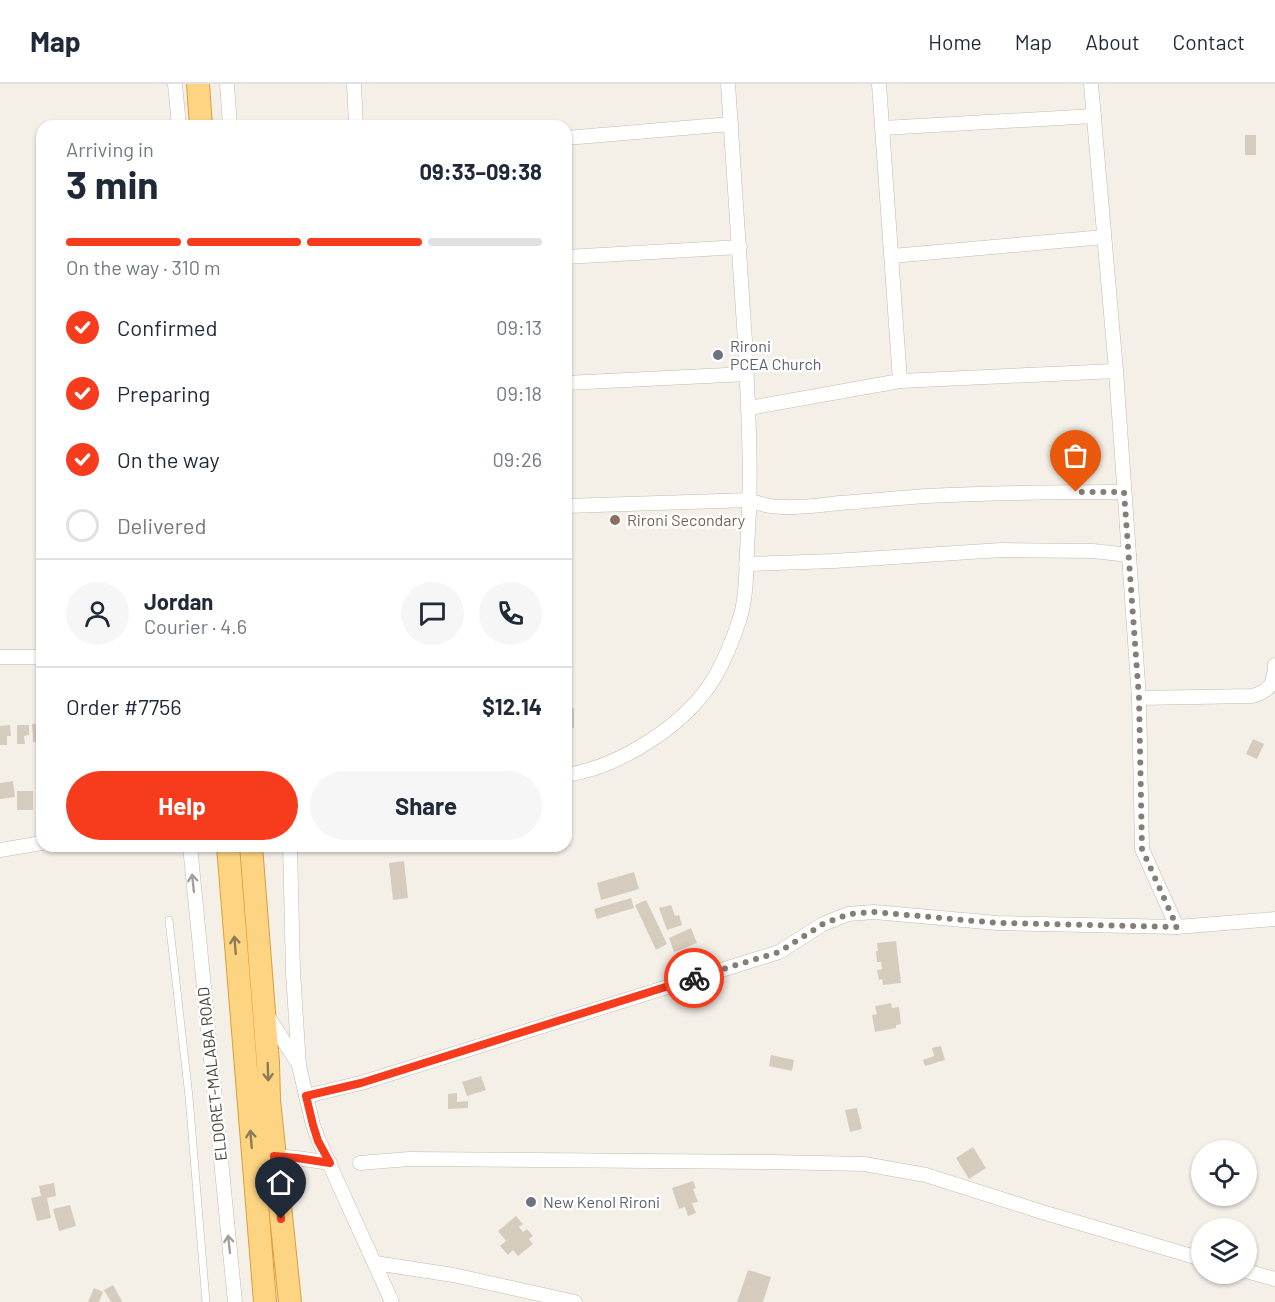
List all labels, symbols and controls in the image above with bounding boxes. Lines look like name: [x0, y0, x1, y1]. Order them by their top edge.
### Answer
text: Map: [30, 24, 81, 58]
text: Home: [928, 29, 982, 54]
text: Map: [1015, 29, 1052, 54]
text: About: [1085, 29, 1140, 54]
text: Contact: [1173, 29, 1245, 54]
text: Arriving in: [66, 137, 154, 161]
text: 09:33–09:38: [420, 158, 542, 184]
text: 3 min: [66, 160, 159, 207]
text: On the way · 310 m: [66, 255, 221, 279]
icon: check: [66, 311, 99, 344]
text: Confirmed: [117, 314, 217, 340]
text: 09:13: [496, 315, 542, 339]
place label: Rironi PCEA Church: [730, 336, 821, 373]
marker: Rironi PCEA Church: [711, 348, 725, 362]
icon: check: [66, 377, 99, 410]
text: Preparing: [117, 380, 210, 406]
text: 09:18: [496, 381, 542, 405]
pin: [1050, 430, 1101, 492]
icon: bag: [1059, 439, 1092, 472]
icon: check: [66, 443, 99, 476]
text: On the way: [117, 446, 220, 472]
text: 09:26: [492, 447, 542, 471]
place label: Rironi Secondary: [627, 510, 746, 529]
text: Delivered: [117, 512, 206, 538]
marker: Rironi Secondary: [608, 513, 622, 527]
button: person: [66, 582, 129, 645]
button: chat: [401, 582, 464, 645]
button: phone: [479, 582, 542, 645]
text: Jordan: [144, 588, 213, 614]
text: Courier · 4.6: [144, 614, 247, 638]
text: Order #7756: [66, 693, 182, 719]
text: $12.14: [482, 693, 542, 719]
button: Help: [66, 771, 298, 840]
button: Share: [310, 771, 542, 840]
one-way arrow: [188, 873, 199, 893]
one-way arrow: [229, 935, 240, 955]
courier: [664, 948, 724, 1008]
icon: bike: [678, 962, 711, 995]
street label: ELDORET-MALABA ROAD: [193, 986, 230, 1162]
one-way arrow: [262, 1061, 274, 1081]
one-way arrow: [245, 1130, 256, 1150]
map controls: [1191, 1140, 1257, 1284]
button: locate: [1191, 1140, 1257, 1206]
pin: [255, 1157, 306, 1219]
icon: home: [264, 1166, 297, 1199]
place label: New Kenol Rironi: [543, 1192, 660, 1211]
marker: New Kenol Rironi: [524, 1195, 538, 1209]
button: layers: [1191, 1218, 1257, 1284]
one-way arrow: [223, 1234, 234, 1254]

